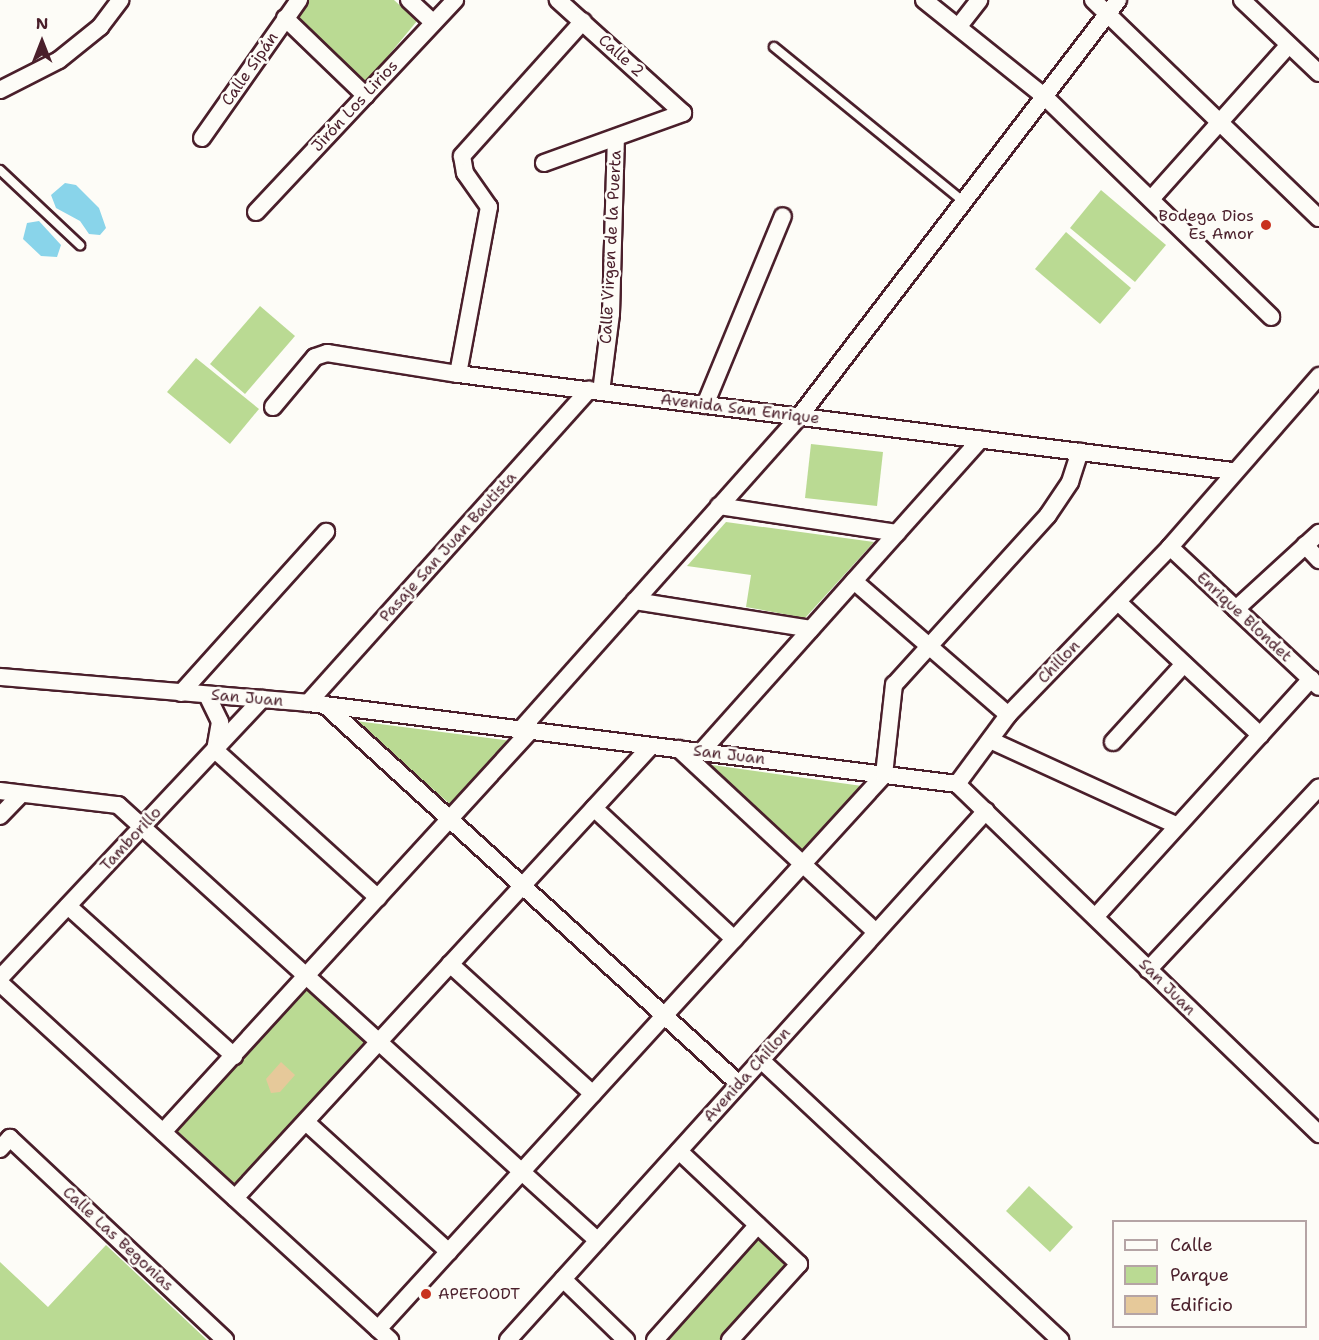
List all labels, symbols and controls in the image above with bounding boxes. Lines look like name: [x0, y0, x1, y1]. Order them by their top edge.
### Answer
north arrow: [12, 12, 72, 72]
text: N: [36, 13, 48, 34]
street label: Calle Sipán: [218, 28, 282, 110]
street label: Calle 2: [594, 31, 648, 81]
street label: Jirón Los Lirios: [308, 56, 402, 156]
street label: Calle Virgen de la Puerta: [596, 149, 626, 345]
place label: Bodega Dios Es Amor: [1159, 206, 1254, 244]
marker: Bodega Dios Es Amor: [1259, 218, 1273, 232]
street label: Avenida San Enrique: [659, 390, 821, 428]
street label: Pasaje San Juan Bautista: [375, 468, 521, 626]
street label: Enrique Blondet: [1192, 568, 1296, 666]
street label: Chillon: [1034, 636, 1084, 688]
street label: San Juan: [210, 685, 284, 711]
street label: San Juan: [692, 741, 766, 769]
street label: Tamborillo: [96, 803, 166, 875]
street label: San Juan: [1135, 955, 1199, 1019]
street label: Avenida Chillon: [699, 1024, 795, 1126]
street label: Calle Las Begonias: [59, 1183, 177, 1295]
legend: [1112, 1220, 1307, 1328]
text: Calle: [1170, 1233, 1213, 1257]
text: Parque: [1170, 1263, 1229, 1287]
place label: APEFOODT: [438, 1284, 520, 1304]
marker: APEFOODT: [419, 1287, 433, 1301]
text: Edificio: [1170, 1293, 1233, 1317]

